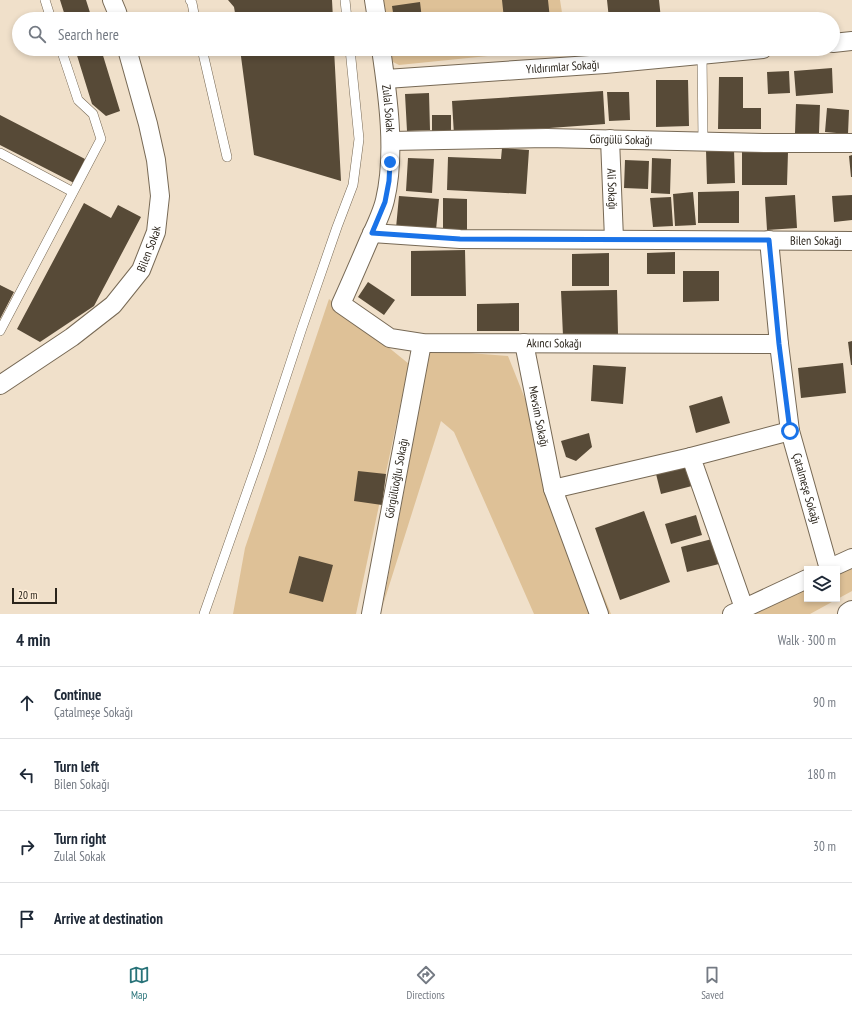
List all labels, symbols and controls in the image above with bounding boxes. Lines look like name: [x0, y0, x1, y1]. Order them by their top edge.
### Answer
search box: [12, 12, 840, 56]
icon: search: [26, 23, 48, 45]
text: Search here: [58, 25, 119, 44]
street label: Yıldırımlar Sokağı: [525, 56, 600, 76]
street label: Zulal Sokak: [379, 84, 398, 133]
street label: Görgülü Sokağı: [589, 131, 653, 147]
route end: [381, 153, 399, 171]
street label: Ali Sokağı: [604, 168, 621, 210]
street label: Bilen Sokak: [133, 225, 164, 274]
street label: Bilen Sokağı: [790, 233, 842, 248]
street label: Akıncı Sokağı: [526, 335, 582, 350]
street label: Mevsim Sokağı: [526, 385, 552, 448]
route start: [781, 422, 799, 440]
street label: Görgülüoğlu Sokağı: [381, 437, 411, 520]
street label: Çatalmeşe Sokağı: [790, 451, 824, 526]
map controls: [804, 566, 840, 602]
button: layers: [804, 566, 840, 602]
scale bar: [12, 586, 57, 605]
text: 20 m: [18, 588, 37, 602]
text: 4 min: [16, 629, 50, 651]
text: Walk · 300 m: [778, 632, 836, 649]
text: Continue: [54, 685, 101, 704]
icon: ahead: [16, 692, 38, 714]
text: 90 m: [813, 694, 836, 711]
text: Çatalmeşe Sokağı: [54, 704, 133, 721]
text: Turn left: [54, 757, 99, 776]
icon: left: [16, 764, 38, 786]
text: 180 m: [807, 766, 836, 783]
text: Bilen Sokağı: [54, 776, 110, 793]
text: Turn right: [54, 829, 106, 848]
icon: right: [16, 836, 38, 858]
text: 30 m: [813, 838, 836, 855]
text: Zulal Sokak: [54, 848, 106, 865]
icon: arrive: [16, 908, 38, 930]
text: Arrive at destination: [54, 909, 163, 928]
tab: Map: [128, 964, 150, 1002]
tab: Directions: [407, 964, 445, 1002]
tab: Saved: [701, 964, 724, 1002]

